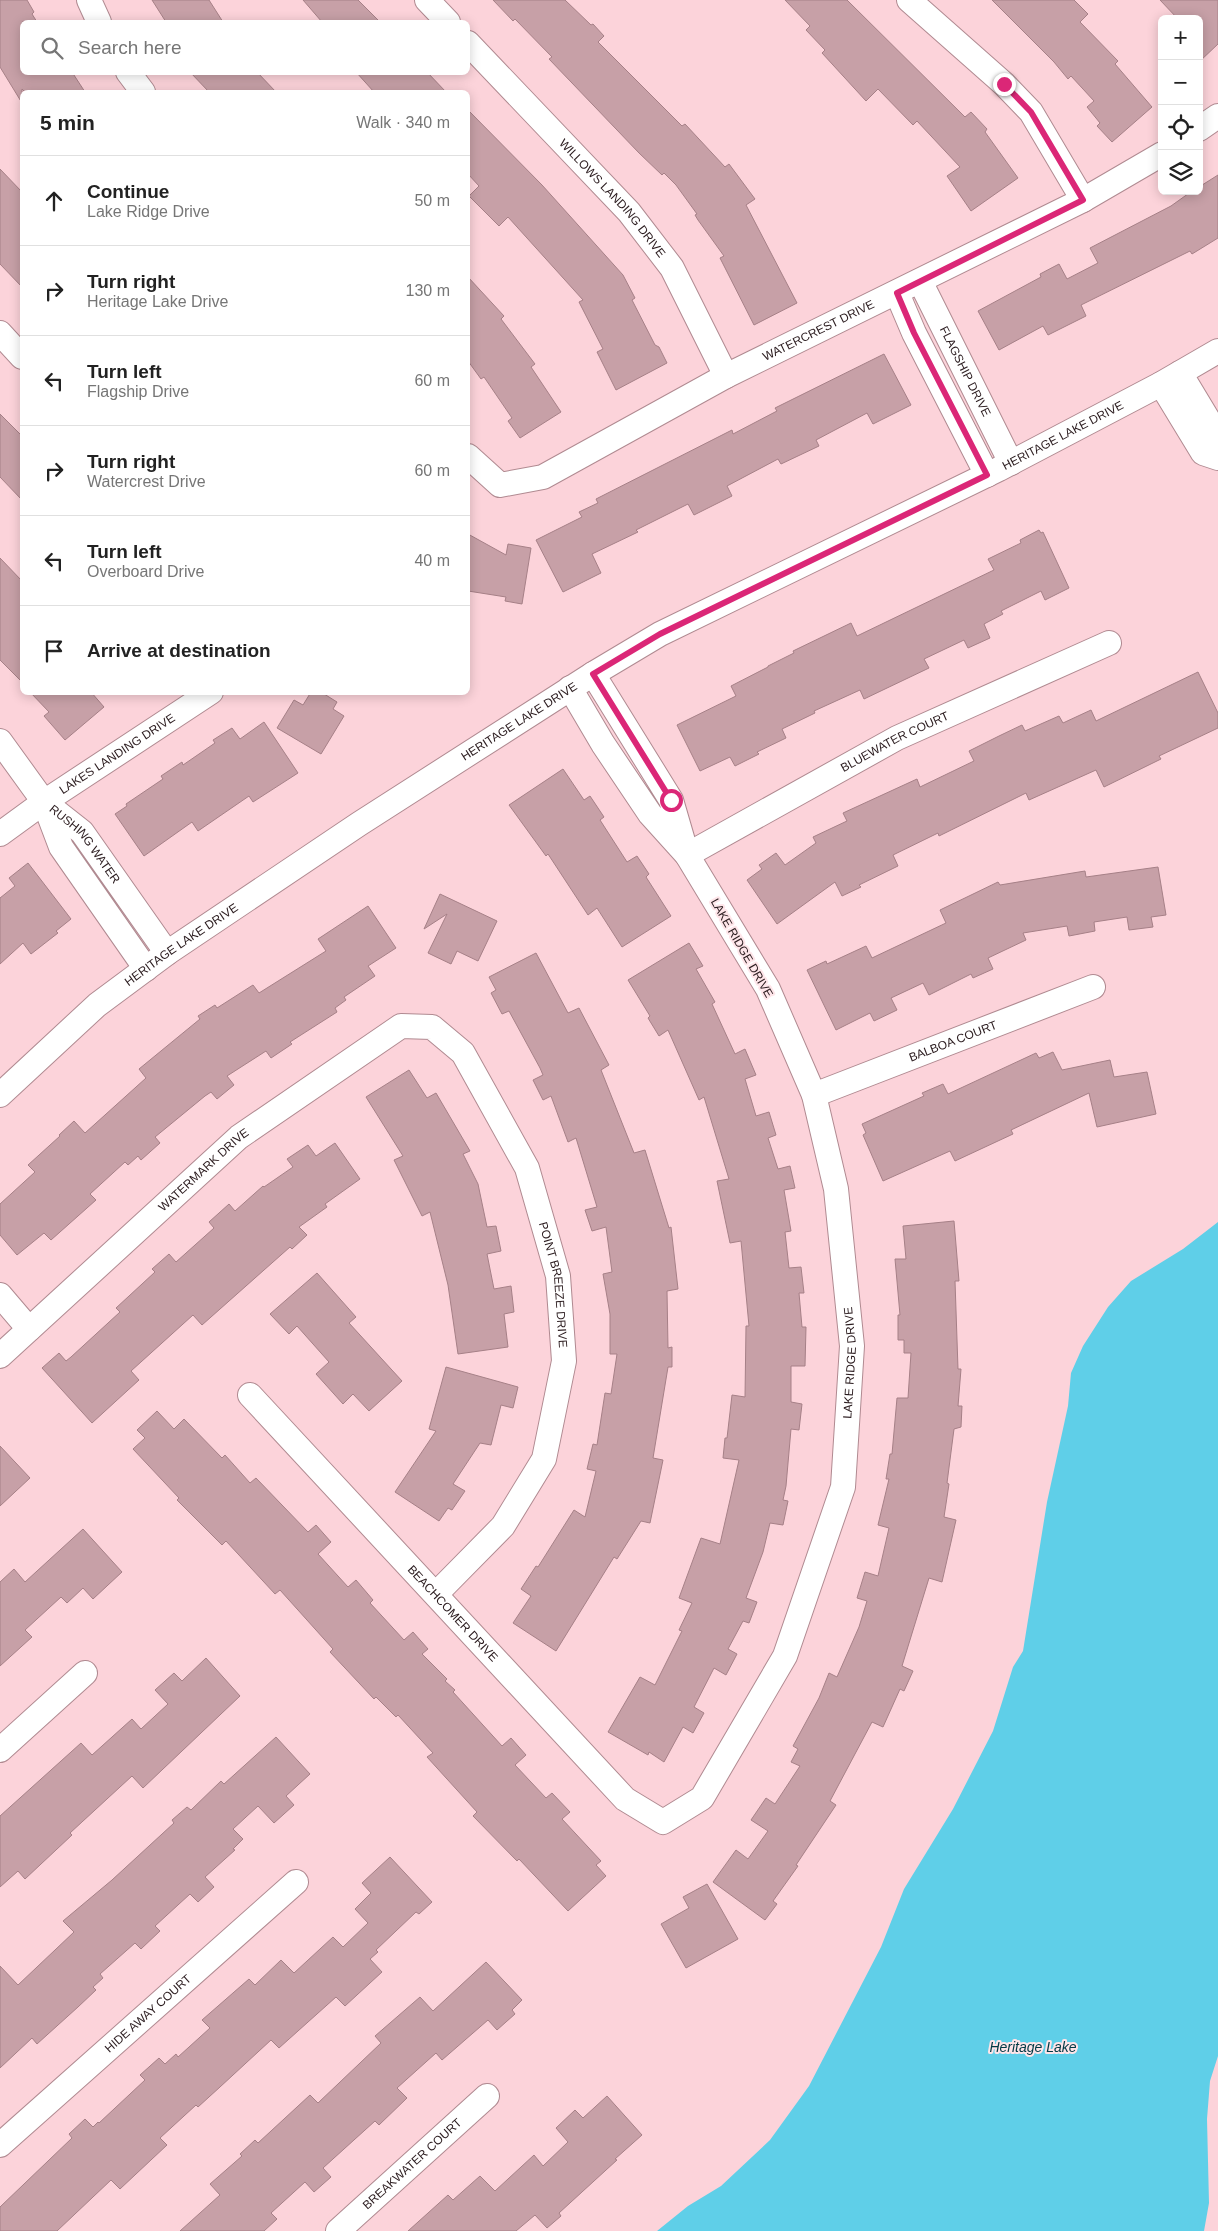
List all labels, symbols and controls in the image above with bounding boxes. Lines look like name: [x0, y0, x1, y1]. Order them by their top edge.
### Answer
map controls: [1158, 15, 1203, 195]
button: +: [1158, 15, 1203, 60]
search box: [20, 20, 470, 75]
icon: search: [38, 34, 66, 62]
text: Search here: [78, 37, 182, 58]
button: −: [1158, 60, 1203, 105]
route end: [993, 73, 1016, 96]
button: locate: [1158, 105, 1203, 150]
text: 5 min: [40, 111, 95, 134]
text: Walk · 340 m: [356, 114, 450, 131]
street label: WILLOWS LANDING DRIVE: [556, 136, 668, 260]
button: layers: [1158, 150, 1203, 195]
text: Continue: [87, 181, 169, 202]
icon: ahead: [40, 187, 68, 215]
text: 50 m: [414, 192, 450, 209]
text: Lake Ridge Drive: [87, 203, 210, 220]
text: Turn right: [87, 271, 175, 292]
icon: right: [40, 277, 68, 305]
text: 130 m: [406, 282, 450, 299]
text: Heritage Lake Drive: [87, 293, 228, 310]
street label: WATERCREST DRIVE: [760, 297, 877, 364]
street label: FLAGSHIP DRIVE: [937, 324, 994, 419]
text: Turn left: [87, 361, 162, 382]
icon: left: [40, 367, 68, 395]
text: 60 m: [414, 372, 450, 389]
text: Flagship Drive: [87, 383, 189, 400]
street label: HERITAGE LAKE DRIVE: [1000, 398, 1126, 473]
text: Turn right: [87, 451, 175, 472]
icon: right: [40, 457, 68, 485]
text: 60 m: [414, 462, 450, 479]
text: Watercrest Drive: [87, 473, 206, 490]
text: Turn left: [87, 541, 162, 562]
icon: left: [40, 547, 68, 575]
text: 40 m: [414, 552, 450, 569]
text: Overboard Drive: [87, 563, 204, 580]
icon: arrive: [40, 637, 68, 665]
text: Arrive at destination: [87, 640, 271, 661]
street label: HERITAGE LAKE DRIVE: [459, 679, 580, 764]
street label: BLUEWATER COURT: [838, 708, 951, 775]
street label: LAKES LANDING DRIVE: [57, 711, 178, 797]
route start: [660, 789, 683, 812]
street label: RUSHING WATER: [47, 802, 123, 886]
street label: LAKE RIDGE DRIVE: [708, 896, 776, 1000]
street label: HERITAGE LAKE DRIVE: [122, 900, 240, 989]
street label: BALBOA COURT: [907, 1018, 1000, 1065]
street label: WATERMARK DRIVE: [156, 1125, 251, 1214]
street label: POINT BREEZE DRIVE: [536, 1220, 570, 1348]
street label: LAKE RIDGE DRIVE: [840, 1306, 859, 1419]
street label: BEACHCOMER DRIVE: [405, 1562, 501, 1664]
street label: HIDE AWAY COURT: [102, 1971, 194, 2055]
water label: Heritage Lake: [989, 2039, 1077, 2055]
street label: BREAKWATER COURT: [360, 2115, 465, 2212]

